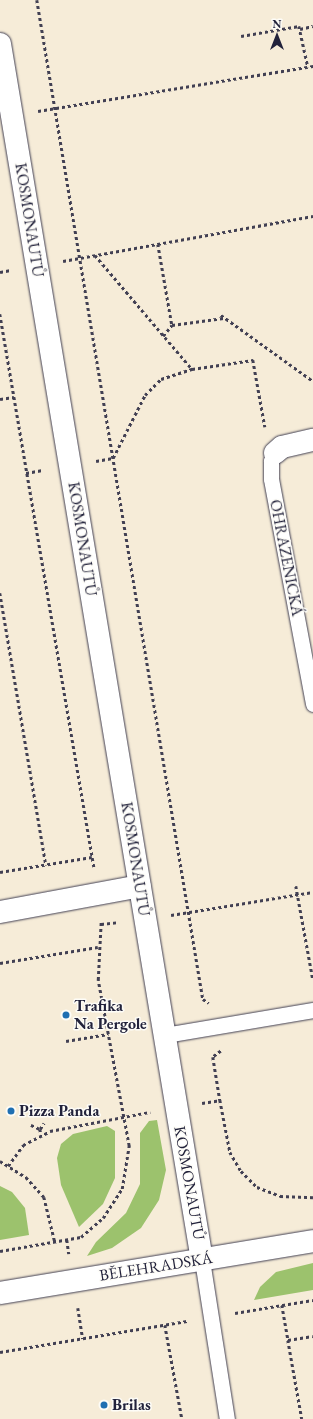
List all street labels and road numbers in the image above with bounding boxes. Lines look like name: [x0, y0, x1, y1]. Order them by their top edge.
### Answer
street label: KOSMONAUTŮ: [11, 162, 47, 278]
street label: KOSMONAUTŮ: [64, 481, 100, 597]
street label: OHRAZENICKÁ: [265, 498, 307, 618]
street label: KOSMONAUTŮ: [117, 801, 153, 917]
street label: KOSMONAUTŮ: [170, 1125, 208, 1241]
street label: BĚLEHRADSKÁ: [98, 1249, 214, 1285]

